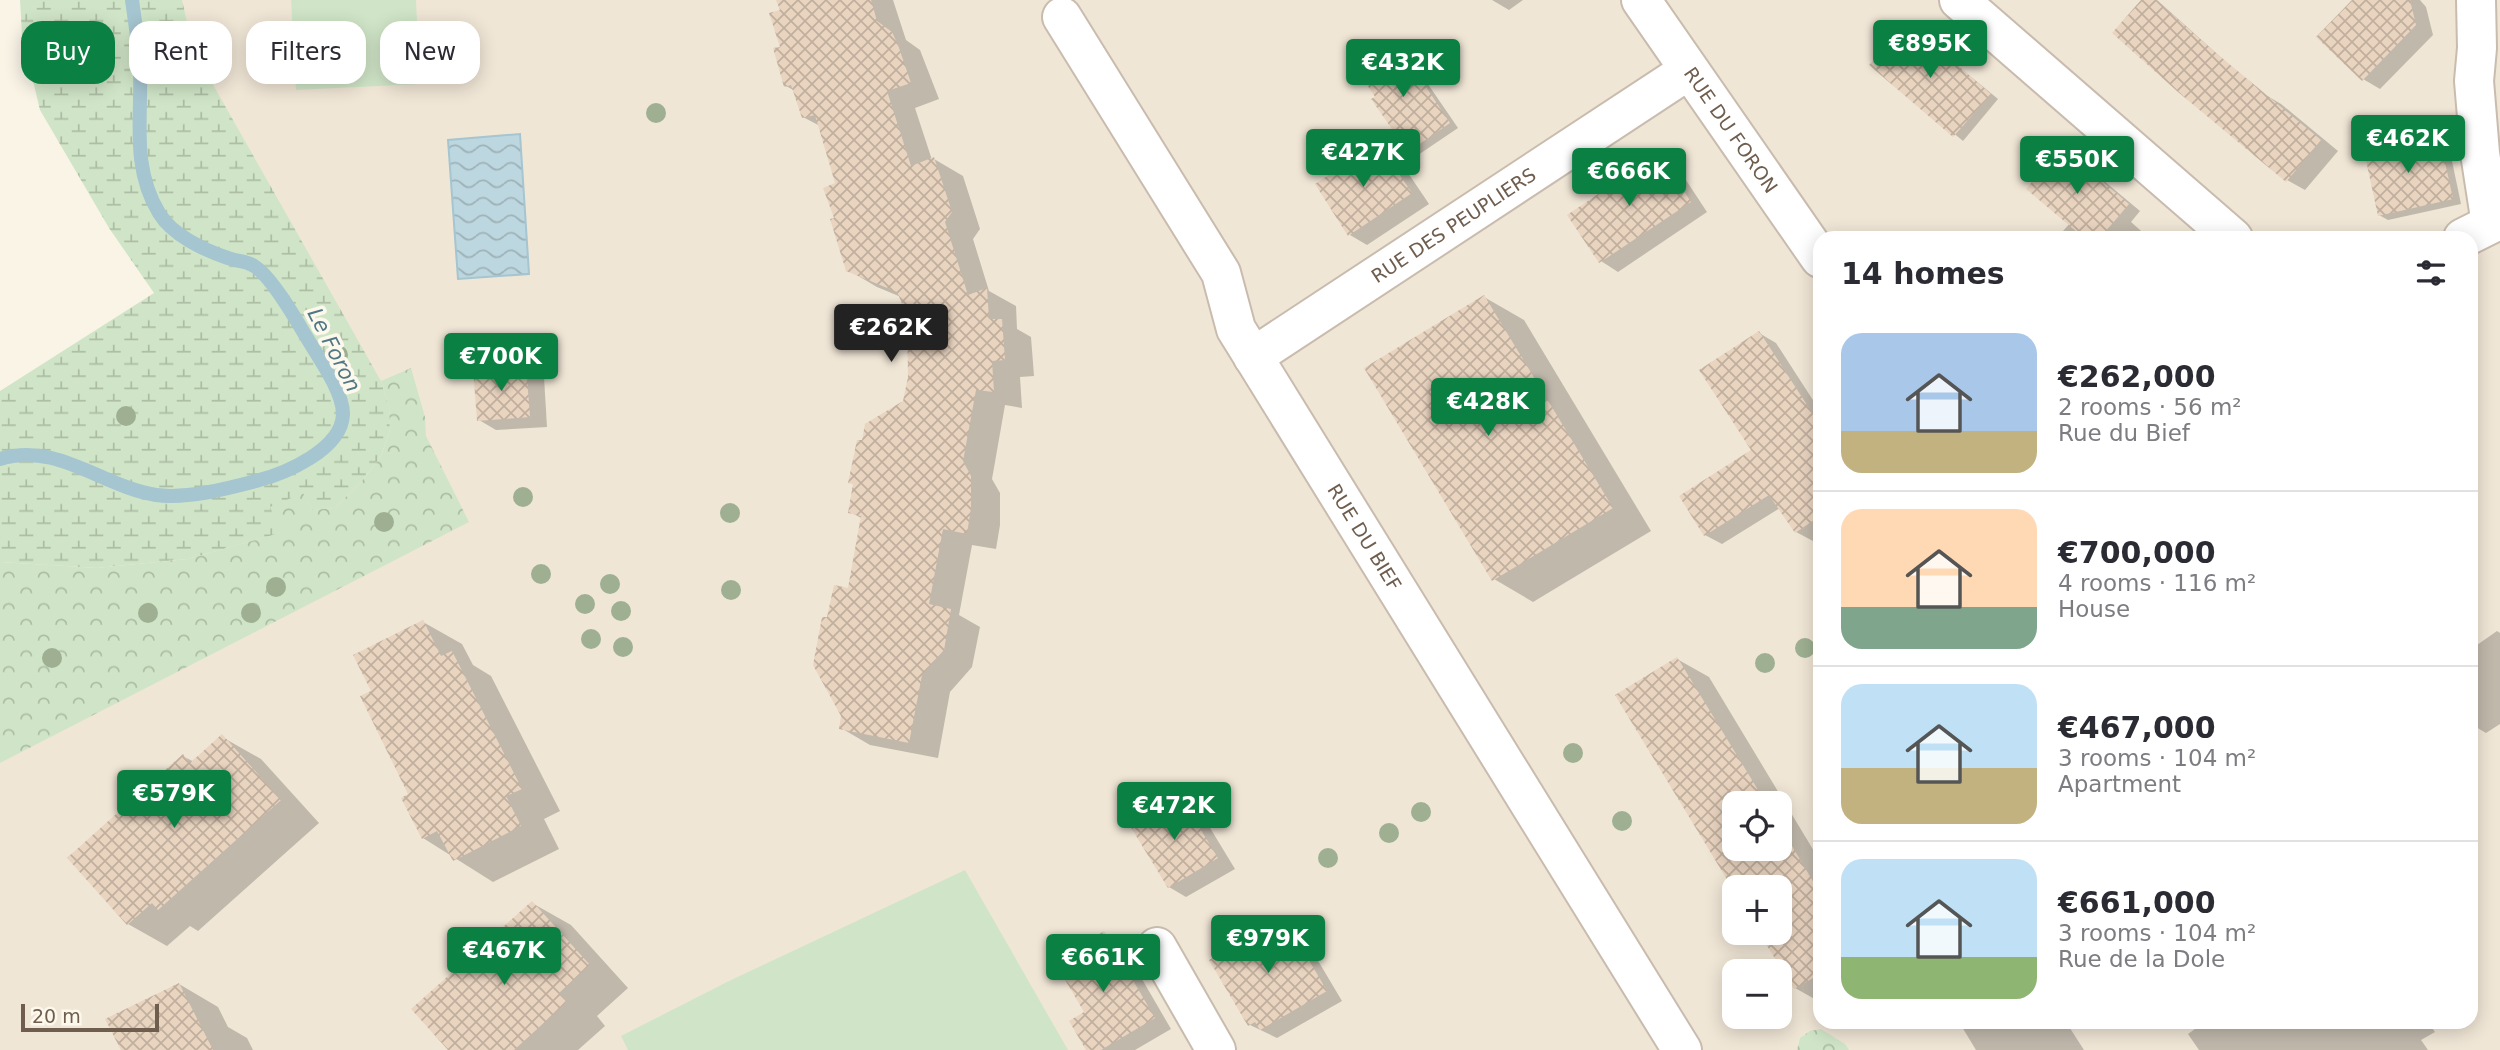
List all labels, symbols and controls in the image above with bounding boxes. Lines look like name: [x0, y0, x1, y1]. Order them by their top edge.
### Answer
pin: €895K: [1881, 20, 1979, 80]
chip: Buy: [21, 21, 115, 84]
chip: Rent: [129, 21, 232, 84]
chip: Filters: [246, 21, 366, 84]
chip: New: [380, 21, 480, 84]
text: €895K: [1889, 30, 1971, 56]
pin: €432K: [1354, 40, 1452, 99]
text: €432K: [1362, 49, 1444, 75]
street label: RUE DU FORON: [1680, 63, 1782, 197]
pin: €462K: [2359, 116, 2457, 175]
text: €462K: [2367, 125, 2449, 151]
pin: €427K: [1314, 130, 1412, 189]
pin: €550K: [2028, 136, 2126, 196]
text: €427K: [1322, 139, 1404, 165]
text: €550K: [2036, 146, 2118, 172]
pin: €666K: [1580, 148, 1678, 208]
text: €666K: [1588, 158, 1670, 184]
street label: RUE DES PEUPLIERS: [1367, 163, 1540, 287]
icon: filters: [2412, 254, 2450, 292]
text: 14 homes: [1841, 256, 2005, 291]
water label: Le Foron: [303, 304, 365, 396]
pin: €262K: [842, 304, 940, 364]
text: €262K: [850, 314, 932, 340]
pin: €700K: [452, 334, 550, 393]
text: €700K: [460, 343, 542, 369]
text: €262,000: [2058, 359, 2216, 394]
icon: home: [1897, 361, 1981, 445]
pin: €428K: [1439, 378, 1537, 438]
text: €428K: [1447, 388, 1529, 414]
text: 2 rooms · 56 m²: [2058, 394, 2242, 420]
text: Rue du Bief: [2058, 420, 2190, 446]
street label: RUE DU BIEF: [1323, 480, 1406, 594]
text: €700,000: [2058, 535, 2216, 570]
icon: home: [1897, 537, 1981, 621]
text: 4 rooms · 116 m²: [2058, 570, 2256, 596]
text: House: [2058, 596, 2130, 622]
text: €467,000: [2058, 710, 2216, 745]
icon: home: [1897, 712, 1981, 796]
text: 3 rooms · 104 m²: [2058, 745, 2256, 771]
pin: €579K: [125, 770, 223, 830]
text: Apartment: [2058, 771, 2181, 797]
text: €579K: [133, 780, 215, 806]
pin: €472K: [1125, 782, 1223, 842]
map controls: [1722, 791, 1792, 1029]
button: locate: [1722, 791, 1792, 861]
text: €472K: [1133, 792, 1215, 818]
button: +: [1722, 875, 1792, 945]
text: €661,000: [2058, 885, 2216, 920]
icon: home: [1897, 887, 1981, 971]
pin: €979K: [1219, 916, 1317, 975]
text: 3 rooms · 104 m²: [2058, 920, 2256, 946]
text: €979K: [1227, 925, 1309, 951]
pin: €467K: [455, 928, 553, 987]
pin: €661K: [1054, 934, 1152, 994]
text: €467K: [463, 937, 545, 963]
text: €661K: [1062, 944, 1144, 970]
text: Rue de la Dole: [2058, 946, 2225, 972]
button: −: [1722, 959, 1792, 1029]
scale bar: [21, 1001, 159, 1033]
text: 20 m: [32, 1005, 81, 1027]

